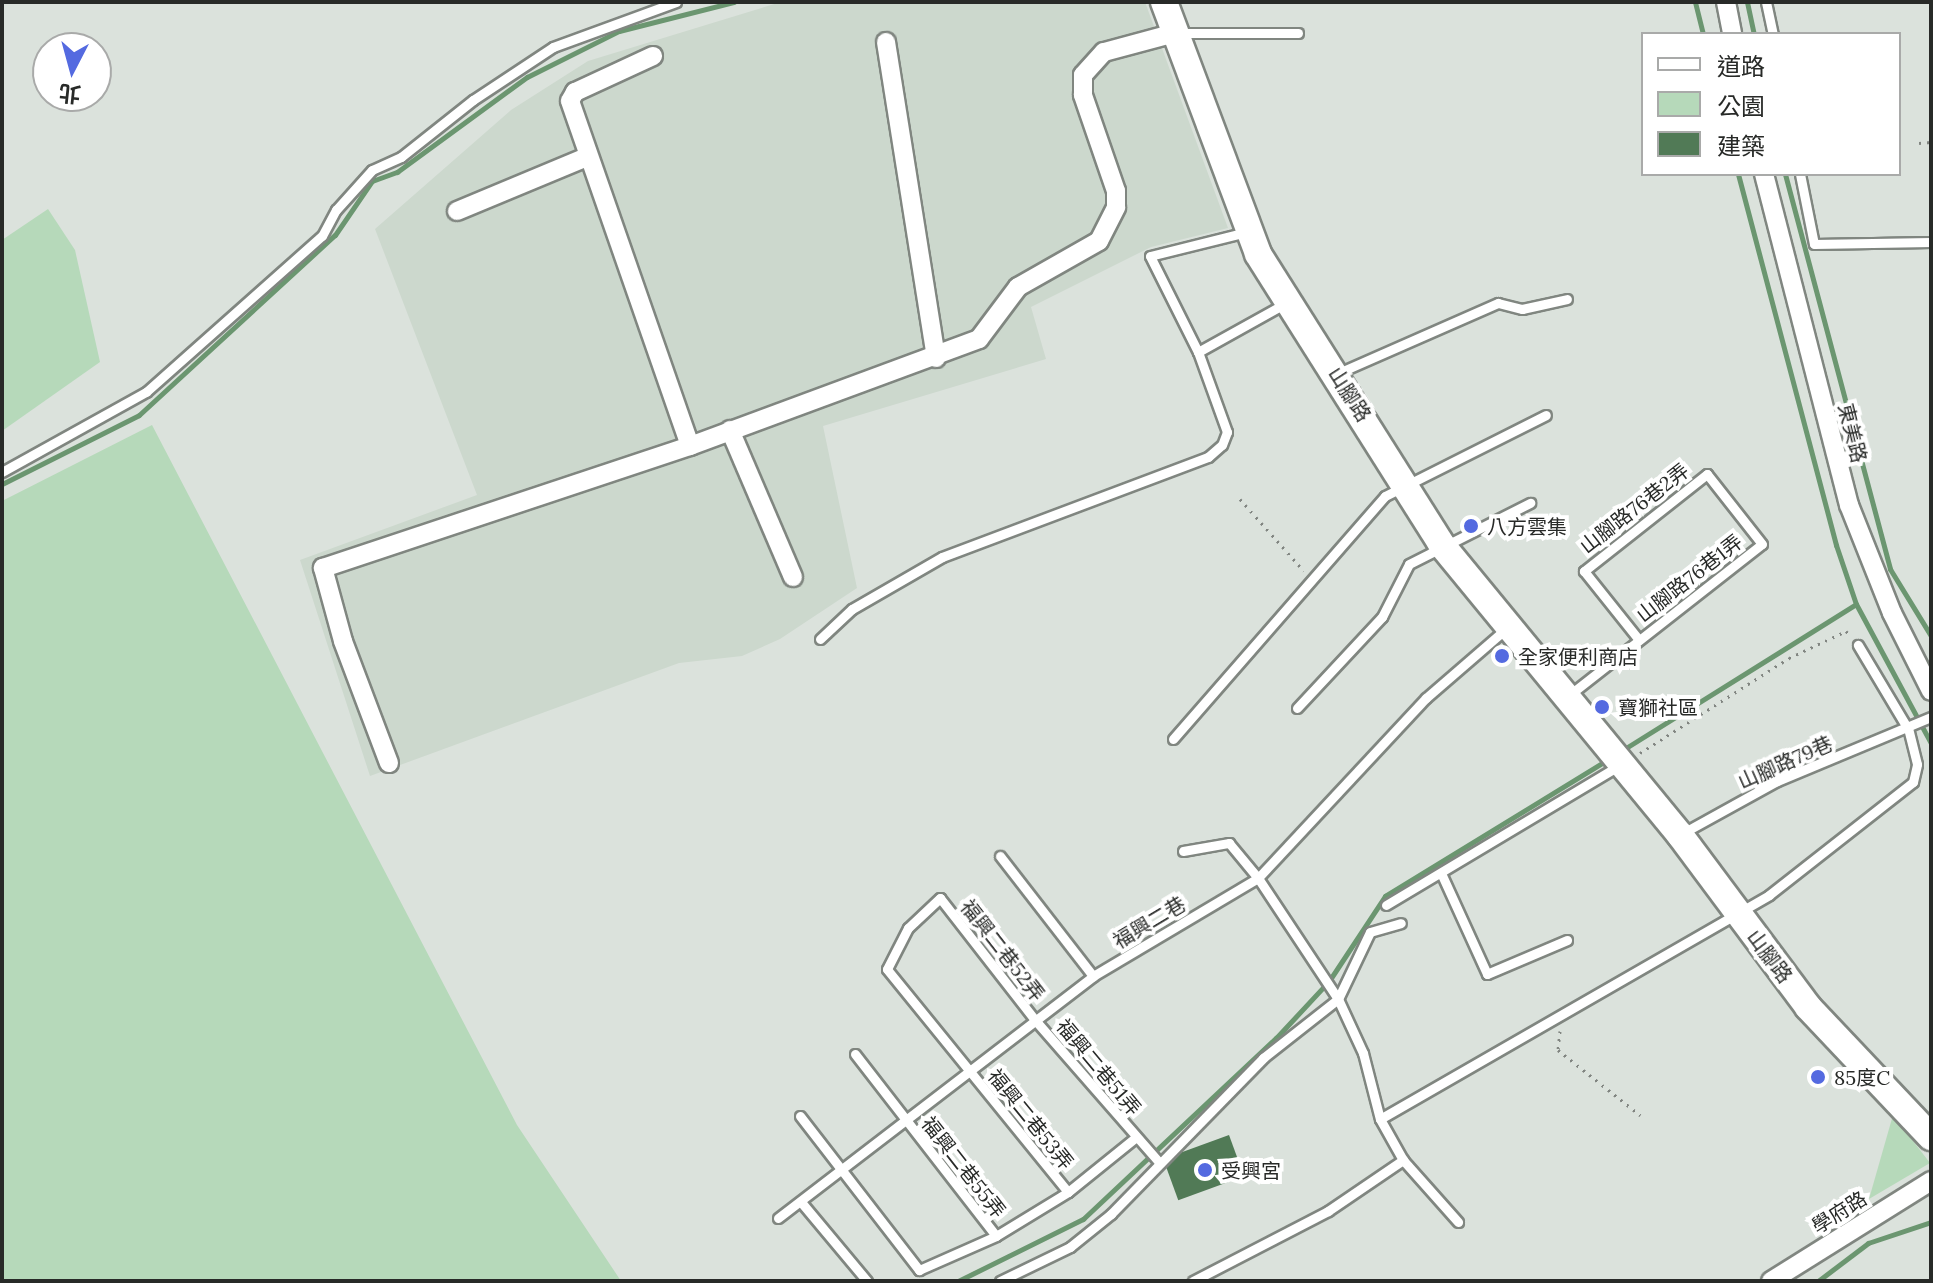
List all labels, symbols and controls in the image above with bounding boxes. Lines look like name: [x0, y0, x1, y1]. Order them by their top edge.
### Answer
north arrow: [32, 32, 112, 112]
legend: [1641, 32, 1901, 176]
text: 道路: [1717, 51, 1765, 82]
text: 北: [57, 79, 82, 109]
text: 公園: [1717, 91, 1765, 122]
text: 建築: [1717, 131, 1765, 162]
street label: 山腳路: [1324, 362, 1376, 426]
street label: 東美路: [1834, 401, 1872, 465]
street label: 山腳路76巷2弄: [1575, 458, 1693, 558]
place label: 八方雲集: [1487, 514, 1567, 538]
marker: 八方雲集: [1462, 517, 1480, 535]
street label: 山腳路76巷1弄: [1631, 529, 1747, 627]
place label: 全家便利商店: [1518, 644, 1638, 668]
marker: 全家便利商店: [1493, 647, 1511, 665]
place label: 寶獅社區: [1618, 695, 1698, 719]
marker: 寶獅社區: [1593, 698, 1611, 716]
street label: 山腳路79巷: [1734, 731, 1836, 793]
street label: 福興二巷: [1109, 891, 1189, 953]
street label: 福興二巷52弄: [956, 895, 1050, 1005]
street label: 山腳路: [1742, 925, 1798, 987]
street label: 福興二巷51弄: [1052, 1014, 1146, 1120]
street label: 福興二巷53弄: [983, 1064, 1079, 1174]
place label: 85度C: [1834, 1065, 1890, 1089]
marker: 85度C: [1809, 1068, 1827, 1086]
street label: 福興二巷55弄: [917, 1112, 1011, 1222]
place label: 受興宮: [1221, 1158, 1281, 1182]
marker: 受興宮: [1196, 1161, 1214, 1179]
street label: 學府路: [1807, 1186, 1871, 1238]

